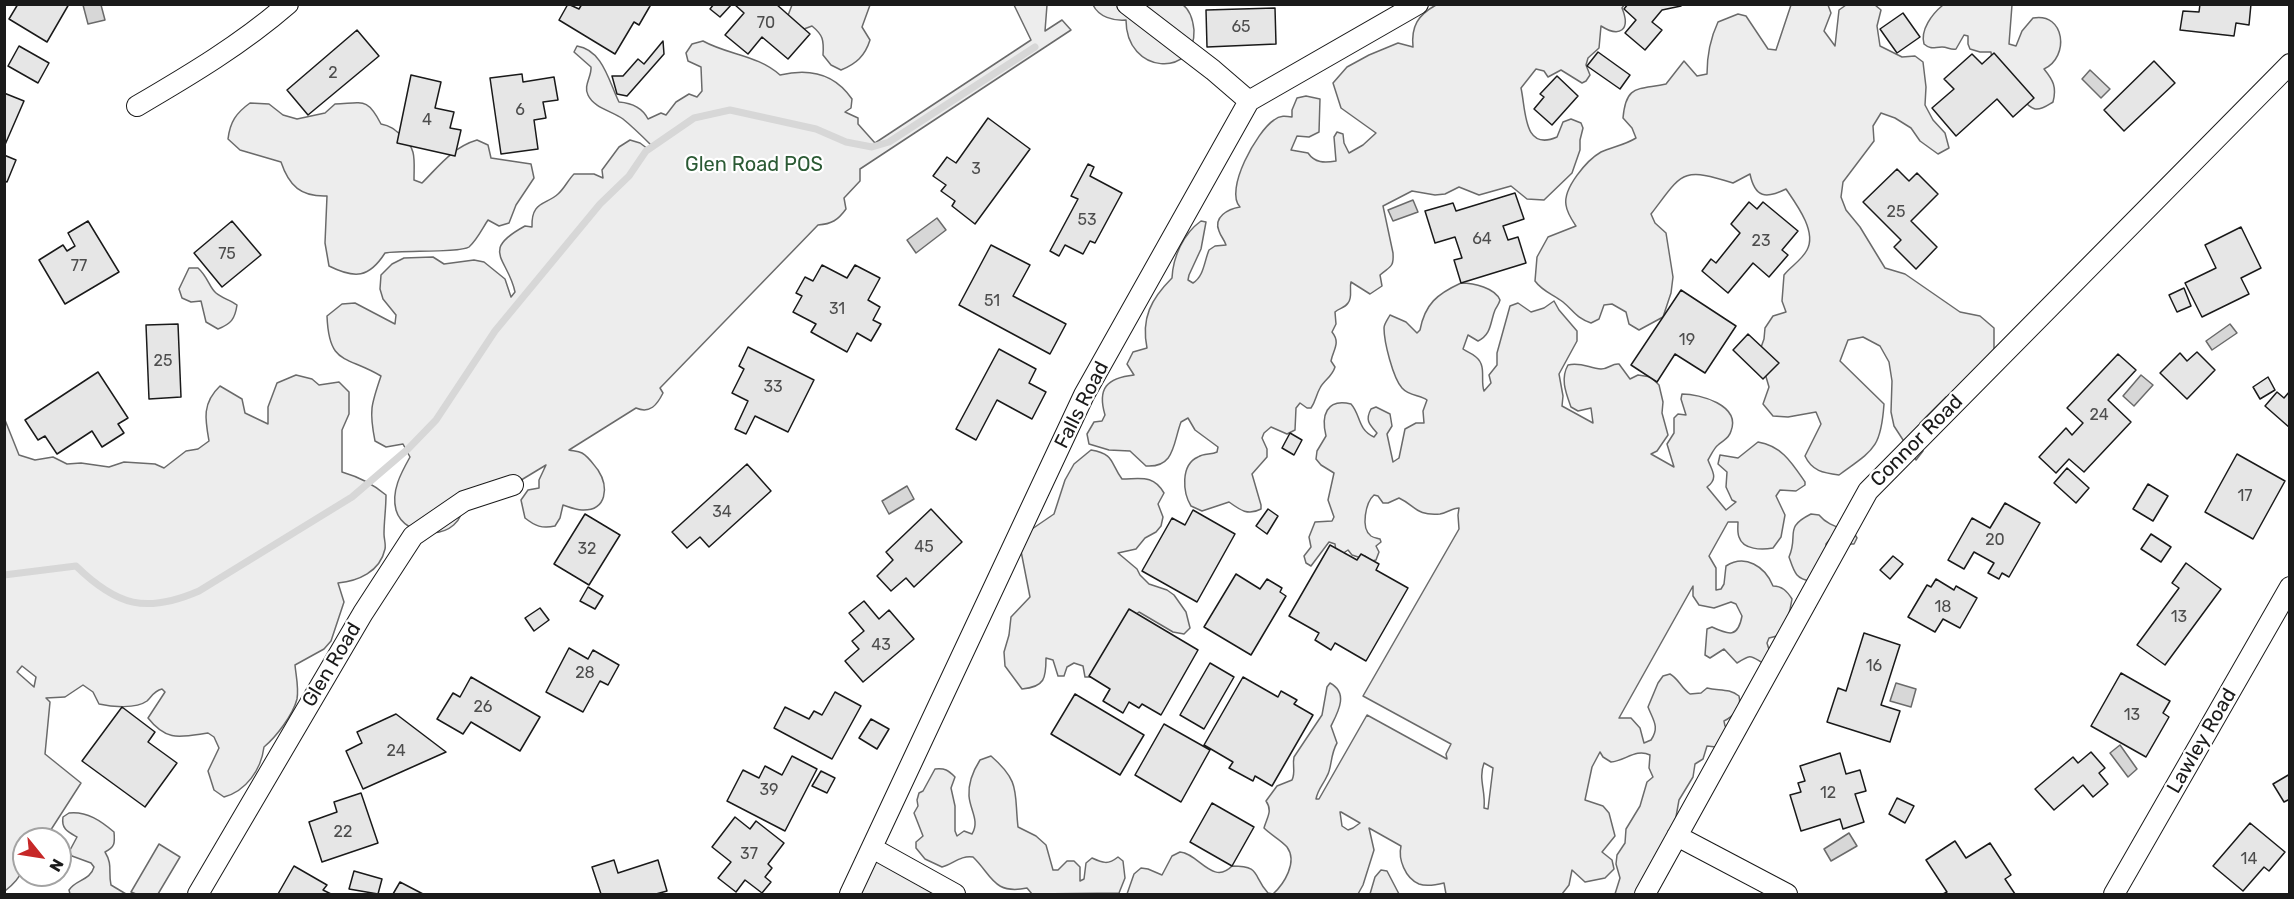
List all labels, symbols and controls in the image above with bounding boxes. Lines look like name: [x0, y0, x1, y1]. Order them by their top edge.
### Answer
house number: 70: [757, 13, 775, 33]
house number: 65: [1231, 17, 1251, 37]
house number: 2: [328, 63, 338, 83]
house number: 6: [515, 100, 525, 120]
house number: 4: [422, 110, 432, 130]
park label: Glen Road POS: [685, 153, 823, 177]
house number: 3: [971, 159, 981, 179]
house number: 25: [1887, 202, 1905, 222]
house number: 53: [1077, 210, 1097, 230]
house number: 64: [1472, 229, 1492, 249]
house number: 23: [1751, 231, 1771, 251]
house number: 75: [218, 244, 236, 264]
house number: 77: [71, 256, 87, 276]
house number: 51: [984, 291, 1000, 311]
house number: 31: [829, 299, 845, 319]
house number: 19: [1679, 330, 1695, 350]
house number: 25: [154, 351, 172, 371]
street label: Falls Road: [1050, 358, 1114, 452]
house number: 33: [763, 377, 783, 397]
street label: Connor Road: [1866, 390, 1968, 492]
house number: 24: [2089, 405, 2109, 425]
house number: 17: [2237, 486, 2253, 506]
house number: 34: [712, 502, 732, 522]
house number: 20: [1985, 530, 2005, 550]
house number: 45: [914, 537, 934, 557]
house number: 32: [577, 539, 597, 559]
house number: 18: [1934, 597, 1952, 617]
house number: 13: [2171, 607, 2187, 627]
street label: Glen Road: [297, 618, 367, 712]
house number: 43: [871, 635, 891, 655]
house number: 16: [1866, 656, 1882, 676]
house number: 28: [575, 663, 595, 683]
street label: Lawley Road: [2162, 684, 2242, 798]
house number: 26: [473, 697, 493, 717]
house number: 13: [2124, 705, 2140, 725]
house number: 24: [386, 741, 406, 761]
house number: 39: [759, 780, 779, 800]
house number: 12: [1820, 783, 1836, 803]
house number: 22: [334, 822, 352, 842]
north arrow: [12, 827, 72, 887]
house number: 37: [740, 844, 758, 864]
house number: 14: [2241, 849, 2257, 869]
text: N: [45, 856, 67, 875]

